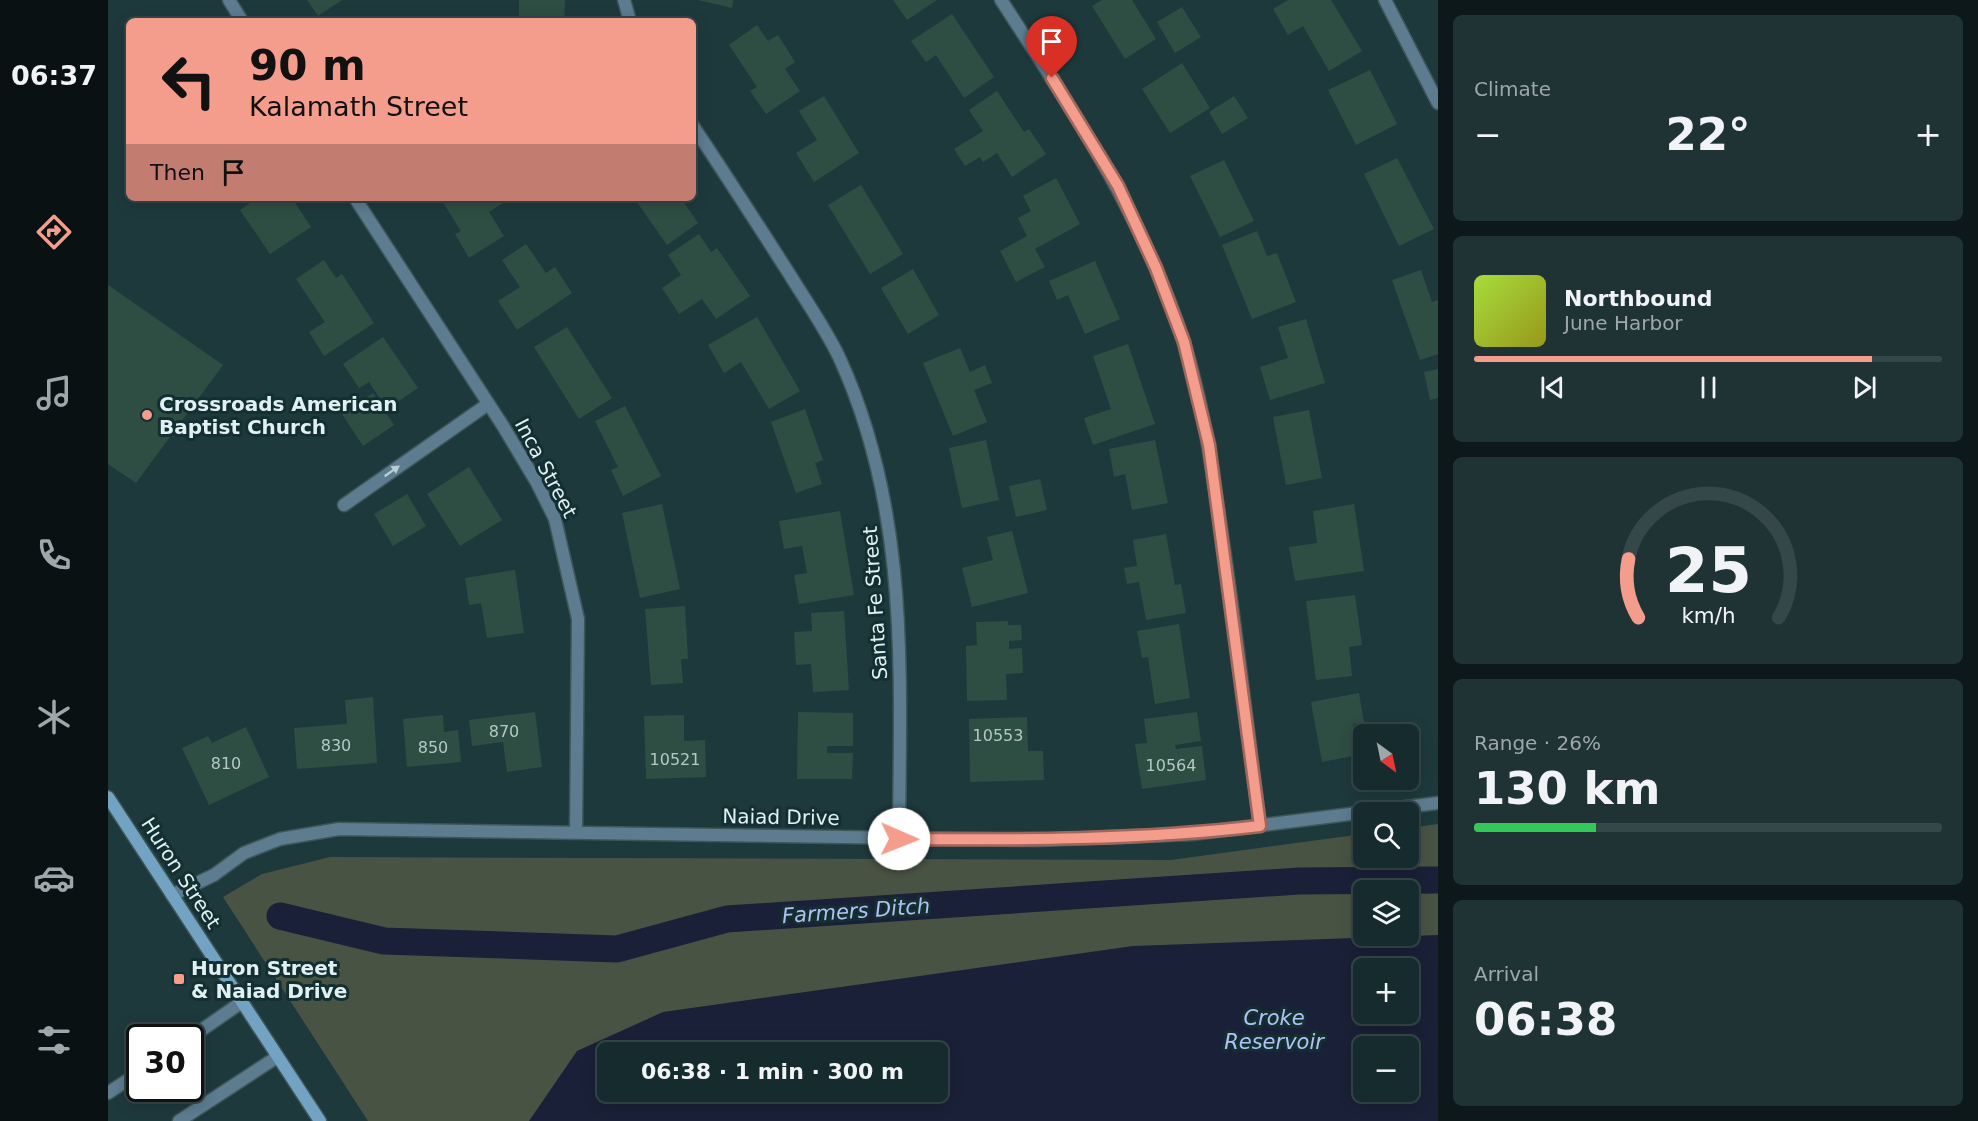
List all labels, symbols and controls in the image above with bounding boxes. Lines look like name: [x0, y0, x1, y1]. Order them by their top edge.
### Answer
pin: [1026, 16, 1077, 78]
icon: arrive: [1035, 25, 1068, 58]
text: 90 m: [249, 41, 366, 90]
icon: left: [150, 42, 228, 120]
text: 06:37: [11, 60, 97, 91]
text: Climate: [1474, 77, 1551, 101]
text: Kalamath Street: [249, 91, 468, 122]
text: 22°: [1665, 108, 1751, 161]
text: −: [1474, 115, 1502, 154]
text: +: [1914, 115, 1942, 154]
icon: arrive: [217, 156, 250, 189]
text: Then: [150, 160, 205, 185]
icon: directions: [33, 211, 75, 253]
text: Northbound: [1564, 286, 1713, 311]
text: June Harbor: [1564, 311, 1683, 335]
icon: previous: [1536, 371, 1569, 404]
icon: pause: [1692, 371, 1725, 404]
icon: next: [1848, 371, 1881, 404]
icon: music: [33, 372, 75, 414]
place label: Crossroads American Baptist Church: [159, 392, 398, 439]
marker: Crossroads American Baptist Church: [140, 408, 154, 422]
street label: Inca Street: [510, 414, 582, 522]
one-way arrow: [383, 465, 399, 477]
street label: Santa Fe Street: [858, 525, 892, 681]
icon: phone: [33, 534, 75, 576]
text: 25: [1665, 534, 1751, 607]
text: km/h: [1681, 603, 1735, 628]
icon: climate: [33, 696, 75, 738]
house number: 870: [489, 722, 519, 741]
north arrow: [1353, 724, 1419, 790]
map controls: [1353, 724, 1419, 1102]
house number: 10553: [973, 726, 1023, 745]
text: Range · 26%: [1474, 731, 1601, 755]
house number: 830: [321, 736, 351, 755]
house number: 850: [418, 738, 448, 757]
house number: 10521: [650, 750, 700, 769]
house number: 810: [211, 754, 241, 773]
house number: 10564: [1146, 756, 1196, 775]
text: 130 km: [1474, 762, 1660, 815]
button: search: [1353, 802, 1419, 868]
street label: Naiad Drive: [722, 804, 840, 830]
position arrow: [867, 807, 931, 871]
street label: Huron Street: [136, 813, 226, 933]
icon: car: [33, 857, 75, 899]
button: layers: [1353, 880, 1419, 946]
water label: Farmers Ditch: [781, 894, 931, 928]
place label: Huron Street & Naiad Drive: [191, 956, 347, 1003]
button: +: [1353, 958, 1419, 1024]
text: Arrival: [1474, 962, 1539, 986]
marker: Huron Street & Naiad Drive: [172, 972, 186, 986]
text: 06:38: [1474, 993, 1617, 1046]
water label: Croke Reservoir: [1224, 1006, 1325, 1054]
icon: filters: [33, 1019, 75, 1061]
speed limit sign: 30: [126, 1024, 204, 1102]
button: −: [1353, 1036, 1419, 1102]
text: 06:38 · 1 min · 300 m: [641, 1059, 904, 1084]

